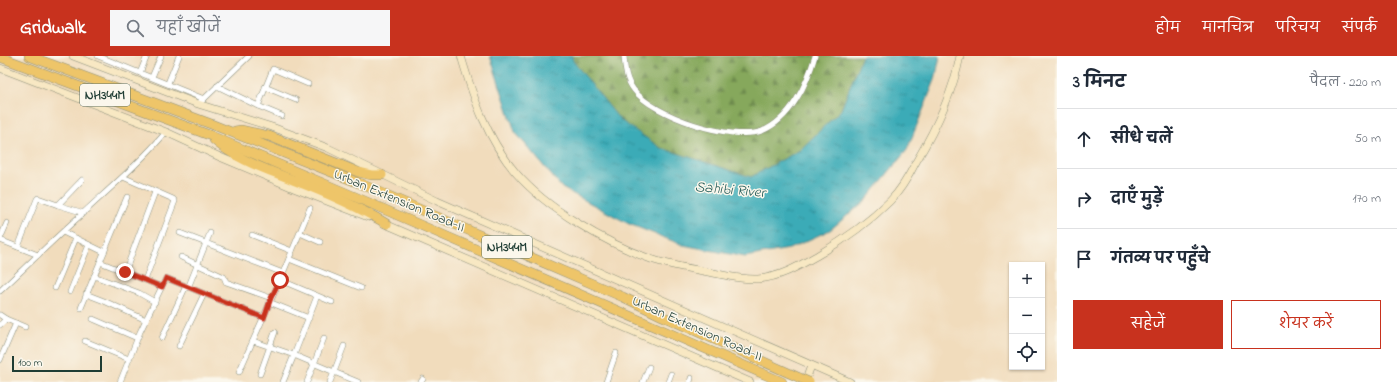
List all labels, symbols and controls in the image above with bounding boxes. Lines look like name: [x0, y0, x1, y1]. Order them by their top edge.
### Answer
search box: [110, 10, 390, 46]
text: Gridwalk: [20, 15, 86, 42]
icon: search: [124, 17, 146, 39]
text: यहाँ खोजें: [156, 17, 221, 39]
text: होम: [1156, 18, 1180, 39]
text: मानचित्र: [1202, 18, 1254, 39]
text: परिचय: [1276, 18, 1320, 39]
text: संपर्क: [1342, 18, 1377, 39]
text: 3 मिनट: [1073, 70, 1126, 95]
text: पैदल · 220 m: [1310, 73, 1381, 92]
road number: NH344M: [80, 84, 130, 106]
icon: ahead: [1073, 128, 1095, 150]
text: सीधे चलें: [1111, 128, 1172, 150]
text: 50 m: [1355, 129, 1381, 148]
street label: Urban Extension Road-II: [330, 164, 468, 238]
water label: Sahibi River: [694, 176, 768, 204]
icon: right: [1073, 188, 1095, 210]
text: दाएँ मुड़ें: [1111, 188, 1163, 210]
text: 170 m: [1353, 189, 1381, 208]
road number: NH344M: [482, 236, 532, 258]
icon: arrive: [1073, 248, 1095, 270]
text: गंतव्य पर पहुँचे: [1111, 248, 1210, 270]
map controls: [1009, 262, 1045, 370]
button: +: [1009, 262, 1045, 298]
route end: [116, 263, 134, 281]
route start: [271, 271, 289, 289]
street label: Urban Extension Road-II: [628, 291, 766, 367]
button: −: [1009, 298, 1045, 334]
button: सहेजें: [1073, 300, 1223, 349]
button: शेयर करें: [1231, 300, 1381, 349]
button: locate: [1009, 334, 1045, 370]
scale bar: [12, 354, 102, 373]
text: 100 m: [18, 355, 42, 371]

